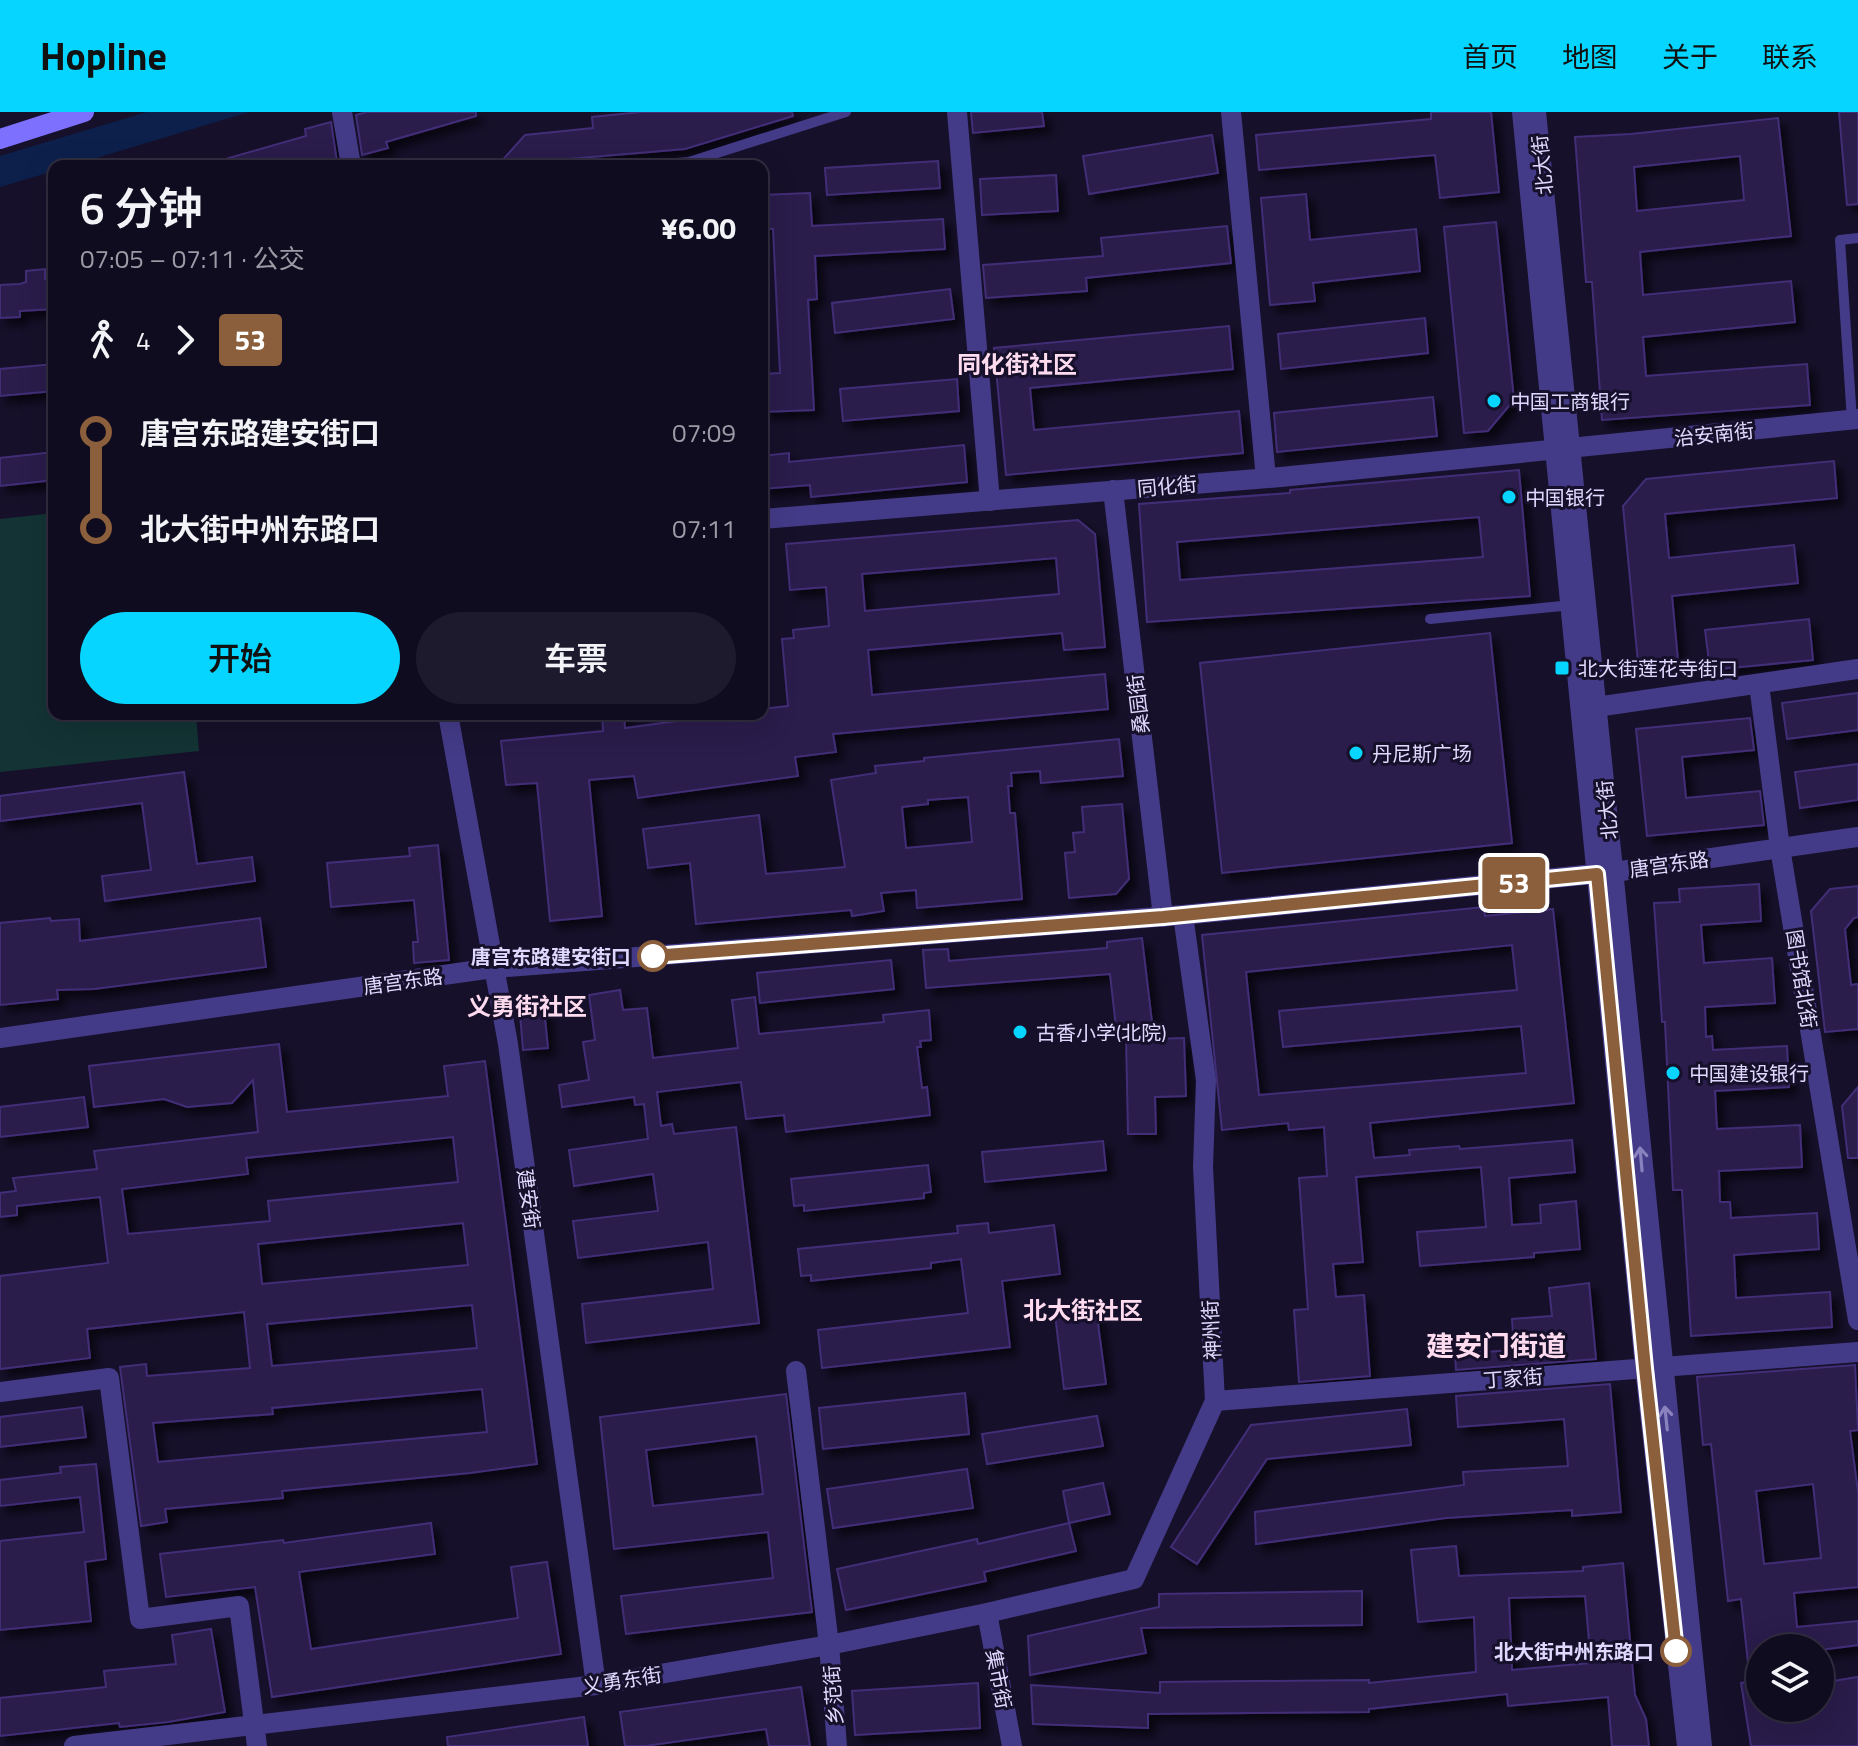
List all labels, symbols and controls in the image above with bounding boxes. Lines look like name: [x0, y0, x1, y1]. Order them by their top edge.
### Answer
text: Hopline: [40, 27, 167, 85]
text: 首页: [1462, 35, 1518, 78]
text: 地图: [1562, 35, 1618, 78]
text: 关于: [1662, 35, 1718, 78]
text: 联系: [1762, 35, 1818, 78]
street label: 北大街: [1523, 134, 1561, 196]
text: 6 分钟: [80, 174, 202, 241]
text: ¥6.00: [661, 205, 736, 251]
text: 07:05 – 07:11 · 公交: [80, 239, 305, 278]
icon: walk: [80, 318, 124, 362]
icon: forward: [163, 318, 207, 362]
text: 53: [235, 318, 266, 361]
text: 4: [136, 321, 151, 360]
district label: 同化街社区: [957, 346, 1077, 382]
place label: 中国工商银行: [1510, 386, 1630, 417]
marker: 中国工商银行: [1485, 392, 1503, 410]
text: 唐宫东路建安街口: [140, 410, 380, 456]
text: 07:09: [672, 413, 736, 452]
street label: 治安南街: [1673, 414, 1755, 454]
street label: 同化街: [1136, 468, 1198, 504]
place label: 中国银行: [1525, 482, 1605, 513]
marker: 中国银行: [1500, 488, 1518, 506]
text: 北大街中州东路口: [140, 506, 380, 552]
text: 07:11: [672, 509, 736, 548]
button: 开始: [80, 612, 400, 704]
button: 车票: [416, 612, 736, 704]
place label: 北大街莲花寺街口: [1578, 653, 1738, 684]
marker: 北大街莲花寺街口: [1553, 659, 1571, 677]
street label: 桑园街: [1119, 672, 1157, 736]
place label: 丹尼斯广场: [1372, 738, 1472, 769]
marker: 丹尼斯广场: [1347, 744, 1365, 762]
street label: 北大街: [1588, 779, 1626, 841]
street label: 唐宫东路: [1627, 843, 1711, 885]
line badge: 53: [1478, 857, 1550, 909]
text: 53: [1498, 861, 1530, 904]
street label: 图书馆北街: [1779, 927, 1825, 1031]
place label: 唐宫东路建安街口: [471, 941, 631, 972]
marker: 唐宫东路建安街口: [638, 941, 668, 971]
street label: 唐宫东路: [361, 960, 445, 1002]
district label: 义勇街社区: [467, 988, 587, 1024]
place label: 古香小学(北院): [1036, 1017, 1167, 1048]
marker: 古香小学(北院): [1011, 1023, 1029, 1041]
place label: 中国建设银行: [1689, 1058, 1809, 1089]
marker: 中国建设银行: [1664, 1064, 1682, 1082]
one-way arrow: [1633, 1146, 1648, 1173]
street label: 建安街: [509, 1167, 549, 1231]
district label: 北大街社区: [1023, 1292, 1143, 1328]
street label: 神州街: [1194, 1299, 1228, 1361]
district label: 建安门街道: [1426, 1324, 1566, 1367]
street label: 丁家街: [1482, 1360, 1544, 1396]
one-way arrow: [1659, 1405, 1674, 1432]
map controls: [1746, 1634, 1834, 1722]
button: layers: [1746, 1634, 1834, 1722]
place label: 北大街中州东路口: [1494, 1636, 1654, 1667]
marker: 北大街中州东路口: [1661, 1636, 1691, 1666]
street label: 集市街: [978, 1647, 1020, 1711]
street label: 义勇东街: [580, 1658, 664, 1702]
street label: 乡范街: [815, 1664, 851, 1726]

